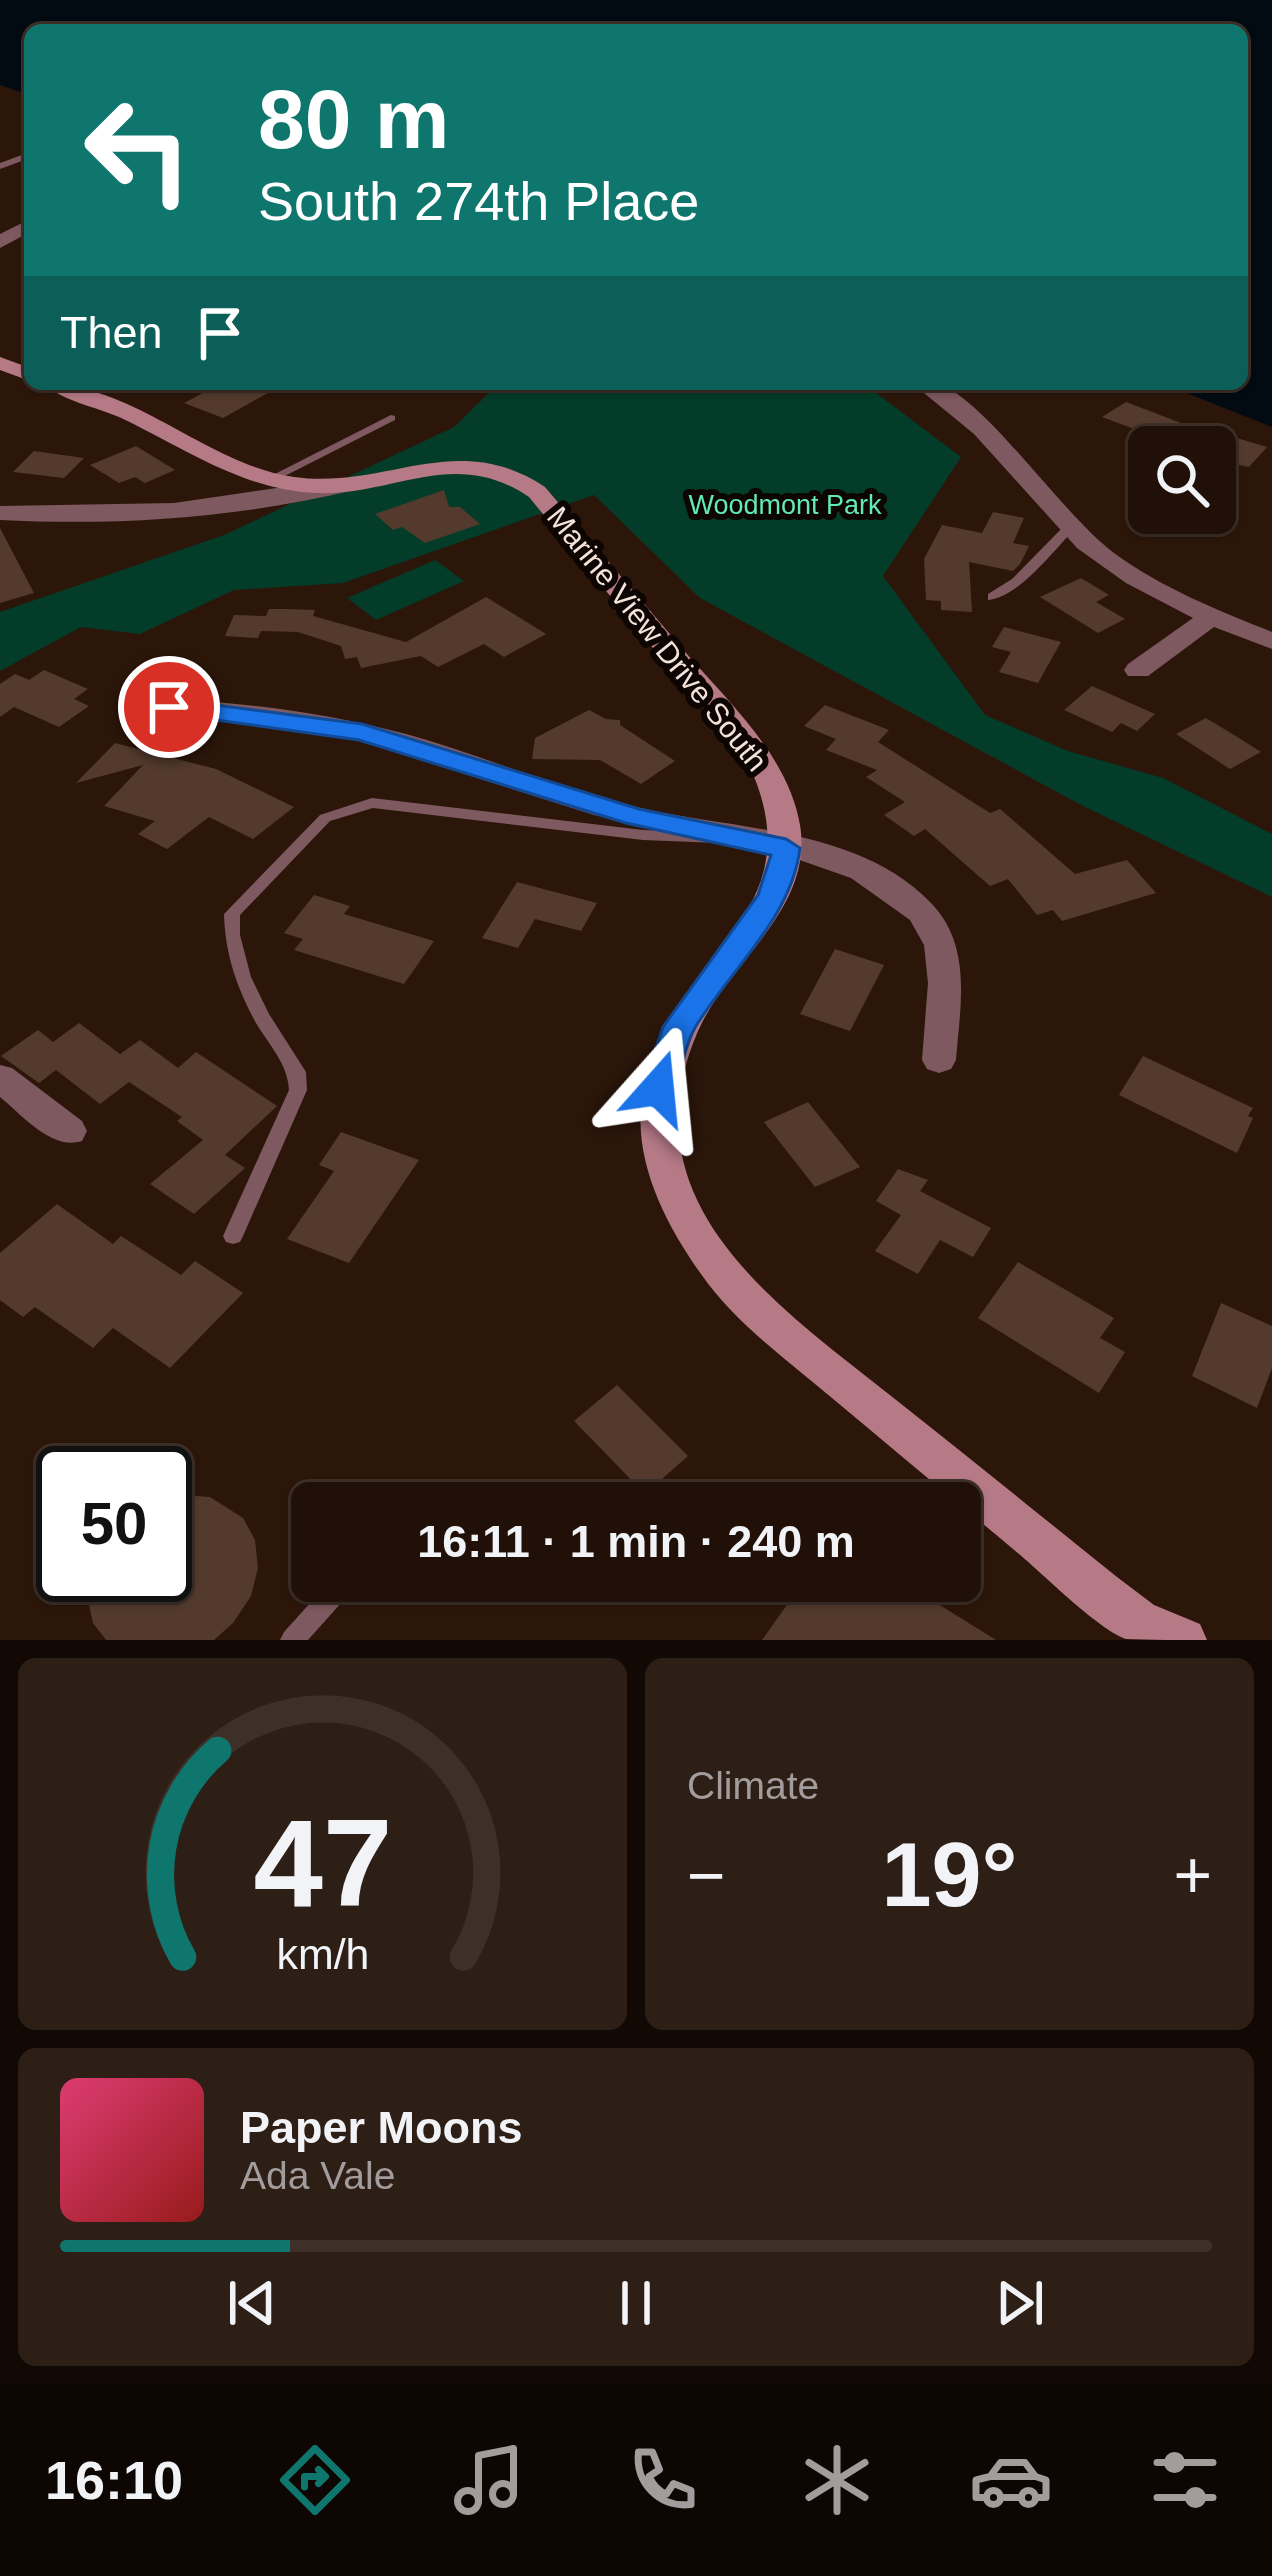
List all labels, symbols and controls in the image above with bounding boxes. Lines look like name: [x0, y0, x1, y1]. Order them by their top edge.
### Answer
icon: left: [60, 72, 216, 228]
text: 80 m: [258, 72, 449, 166]
text: South 274th Place: [258, 171, 699, 231]
icon: arrive: [187, 300, 253, 366]
text: Then: [60, 307, 163, 358]
map controls: [1128, 426, 1236, 534]
button: search: [1128, 426, 1236, 534]
park label: Woodmont Park: [688, 490, 882, 520]
street label: Marine View Drive South: [541, 500, 774, 777]
pin: [118, 656, 220, 758]
icon: arrive: [136, 674, 202, 740]
position arrow: [595, 1025, 721, 1151]
speed limit sign: 50: [36, 1446, 192, 1602]
text: 16:11 · 1 min · 240 m: [417, 1516, 855, 1567]
text: Climate: [687, 1764, 819, 1807]
text: 47: [253, 1793, 392, 1932]
text: 19°: [881, 1825, 1018, 1925]
text: −: [687, 1838, 726, 1912]
text: +: [1173, 1838, 1212, 1912]
text: km/h: [276, 1930, 369, 1978]
text: Paper Moons: [240, 2102, 523, 2153]
text: Ada Vale: [240, 2154, 395, 2197]
icon: previous: [219, 2270, 285, 2336]
icon: pause: [603, 2270, 669, 2336]
icon: next: [987, 2270, 1053, 2336]
icon: directions: [273, 2438, 357, 2522]
icon: music: [447, 2438, 531, 2522]
icon: phone: [621, 2438, 705, 2522]
icon: climate: [795, 2438, 879, 2522]
icon: car: [969, 2438, 1053, 2522]
icon: filters: [1143, 2438, 1227, 2522]
text: 16:10: [45, 2450, 183, 2510]

